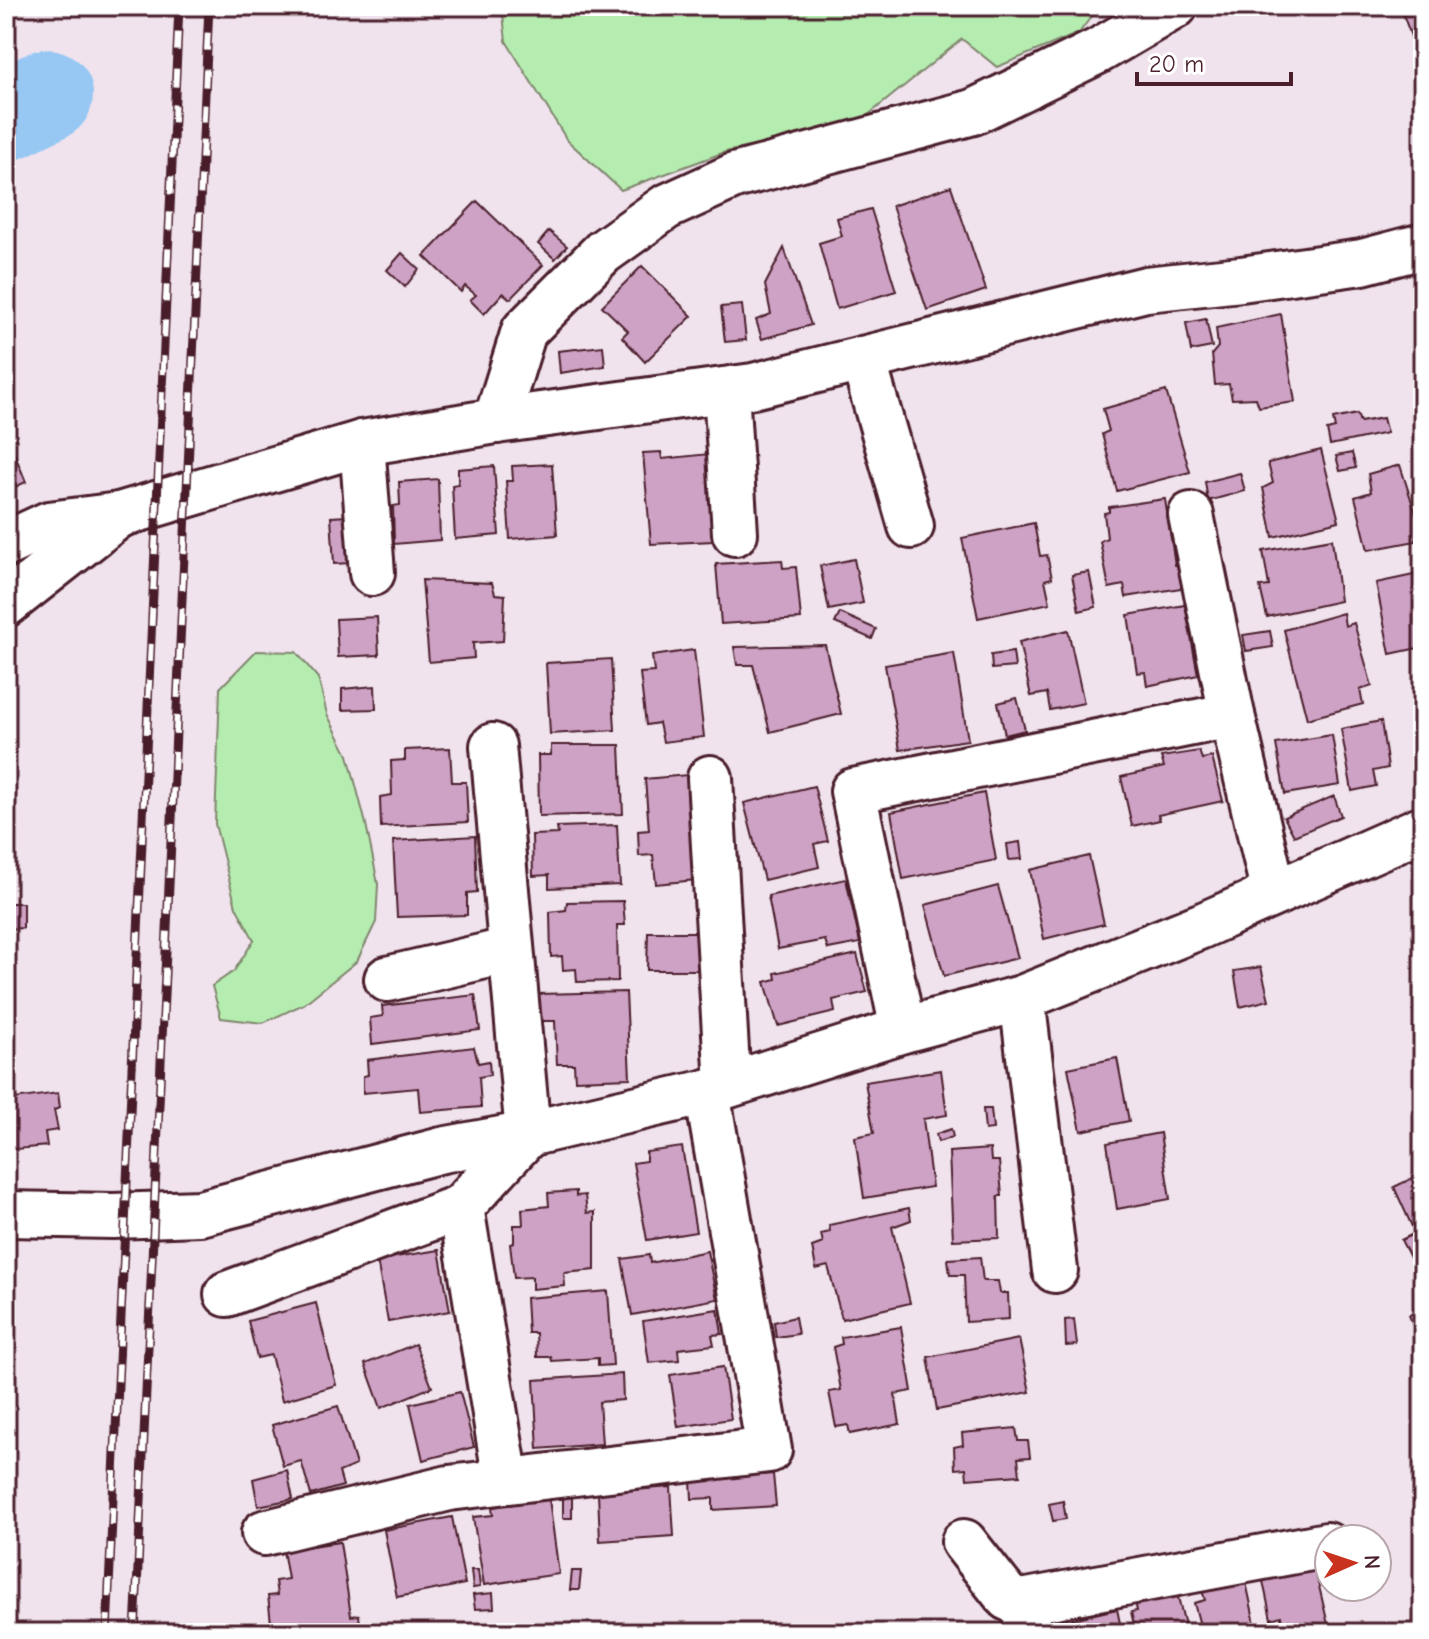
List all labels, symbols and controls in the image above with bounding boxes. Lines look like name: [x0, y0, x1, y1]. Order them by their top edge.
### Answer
scale bar: [1137, 36, 1291, 86]
text: 20 m: [1149, 50, 1204, 78]
north arrow: [1313, 1523, 1393, 1603]
text: N: [1359, 1554, 1385, 1570]

